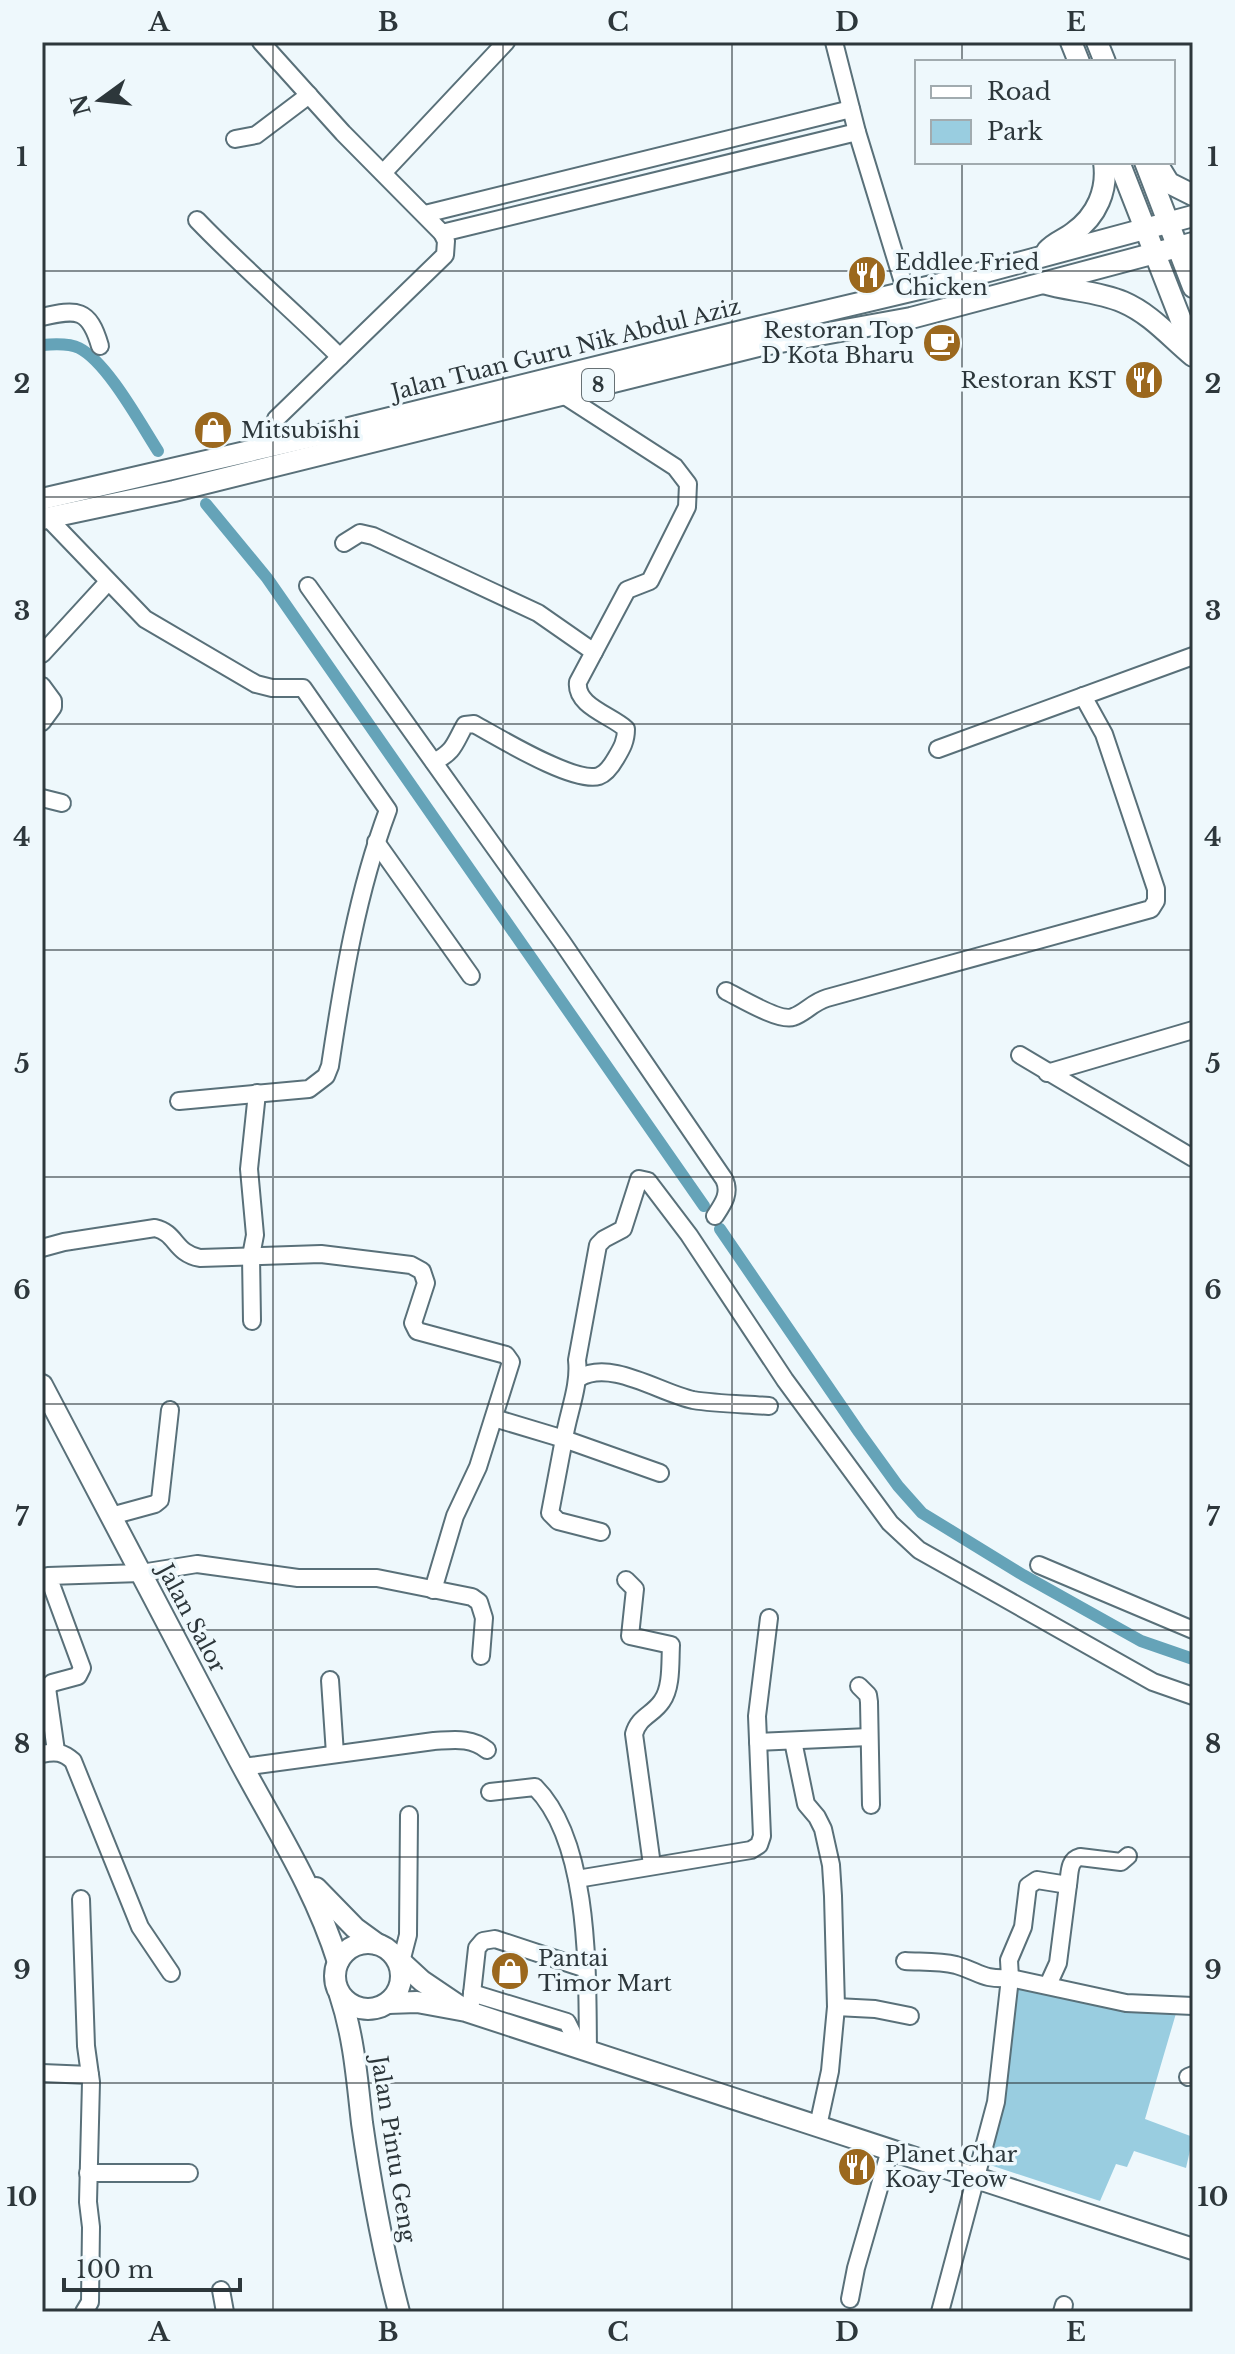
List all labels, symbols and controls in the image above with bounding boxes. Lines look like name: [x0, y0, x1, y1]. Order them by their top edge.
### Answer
text: A: [147, 6, 170, 38]
text: B: [378, 6, 398, 38]
text: C: [607, 6, 629, 38]
text: D: [835, 6, 859, 38]
text: E: [1066, 6, 1086, 38]
north arrow: [60, 60, 140, 140]
legend: [915, 60, 1175, 164]
text: Road: [987, 77, 1051, 106]
text: N: [65, 91, 97, 119]
text: Park: [987, 117, 1043, 146]
text: 1: [16, 141, 28, 173]
text: 1: [1207, 141, 1219, 173]
place label: Eddlee Fried Chicken: [895, 249, 1039, 301]
restaurant icon: Eddlee Fried Chicken: [846, 254, 888, 296]
street label: Jalan Tuan Guru Nik Abdul Aziz: [386, 293, 743, 407]
place label: Restoran Top D Kota Bharu: [761, 317, 914, 369]
cafe icon: Restoran Top D Kota Bharu: [921, 322, 963, 364]
restaurant icon: Restoran KST: [1123, 359, 1165, 401]
place label: Restoran KST: [961, 367, 1116, 394]
text: 2: [14, 368, 30, 400]
text: 2: [1205, 368, 1221, 400]
road number: 8: [582, 369, 614, 401]
shop icon: Mitsubishi: [192, 409, 234, 451]
place label: Mitsubishi: [241, 417, 361, 444]
text: 3: [14, 595, 30, 627]
text: 3: [1205, 595, 1221, 627]
text: 4: [13, 821, 31, 853]
text: 4: [1204, 821, 1222, 853]
text: 5: [14, 1048, 30, 1080]
text: 5: [1205, 1048, 1221, 1080]
text: 6: [13, 1274, 31, 1306]
text: 6: [1204, 1274, 1222, 1306]
text: 7: [15, 1501, 29, 1533]
text: 7: [1206, 1501, 1220, 1533]
street label: Jalan Salor: [150, 1557, 232, 1678]
text: 8: [14, 1728, 30, 1760]
text: 8: [1205, 1728, 1221, 1760]
place label: Pantai Timor Mart: [538, 1945, 672, 1997]
shop icon: Pantai Timor Mart: [489, 1950, 531, 1992]
text: 9: [13, 1954, 31, 1986]
text: 9: [1204, 1954, 1222, 1986]
street label: Jalan Pintu Geng: [365, 2051, 422, 2245]
place label: Planet Char Koay Teow: [885, 2141, 1018, 2193]
restaurant icon: Planet Char Koay Teow: [836, 2146, 878, 2188]
text: 10: [7, 2181, 37, 2213]
text: 10: [1198, 2181, 1228, 2213]
scale bar: [64, 2242, 240, 2292]
text: 100 m: [76, 2255, 154, 2284]
text: A: [147, 2316, 170, 2348]
text: B: [378, 2316, 398, 2348]
text: C: [607, 2316, 629, 2348]
text: D: [835, 2316, 859, 2348]
text: E: [1066, 2316, 1086, 2348]

